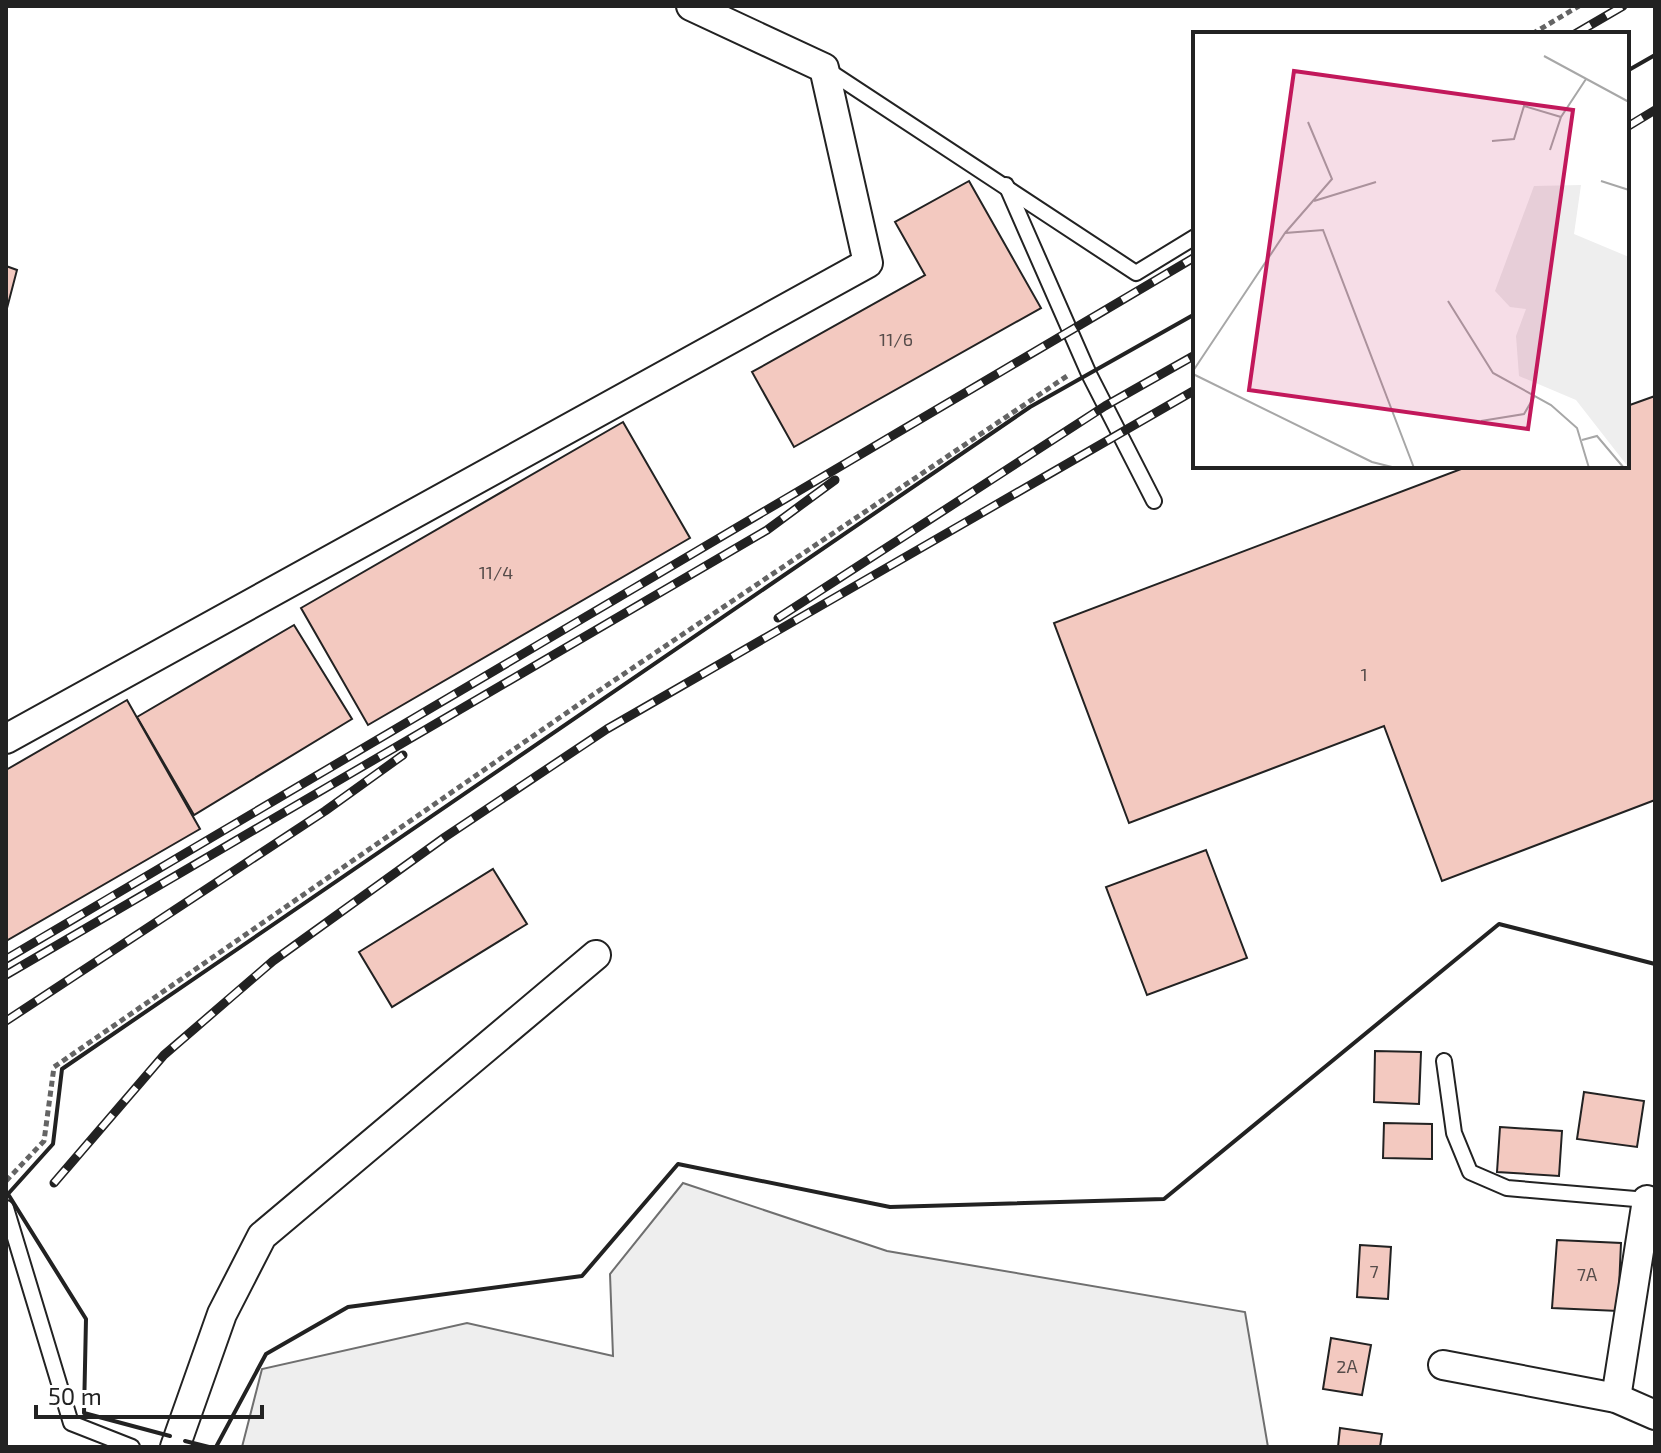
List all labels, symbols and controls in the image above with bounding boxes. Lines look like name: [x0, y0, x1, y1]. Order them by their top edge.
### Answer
inset map: [1193, 32, 1629, 468]
house number: 11/6: [879, 328, 913, 350]
house number: 11/4: [479, 561, 513, 583]
house number: 1: [1360, 663, 1368, 685]
house number: 7: [1369, 1260, 1379, 1282]
house number: 7А: [1577, 1263, 1598, 1285]
house number: 2А: [1336, 1355, 1358, 1377]
scale bar: [36, 1369, 262, 1419]
text: 50 m: [48, 1381, 102, 1410]

